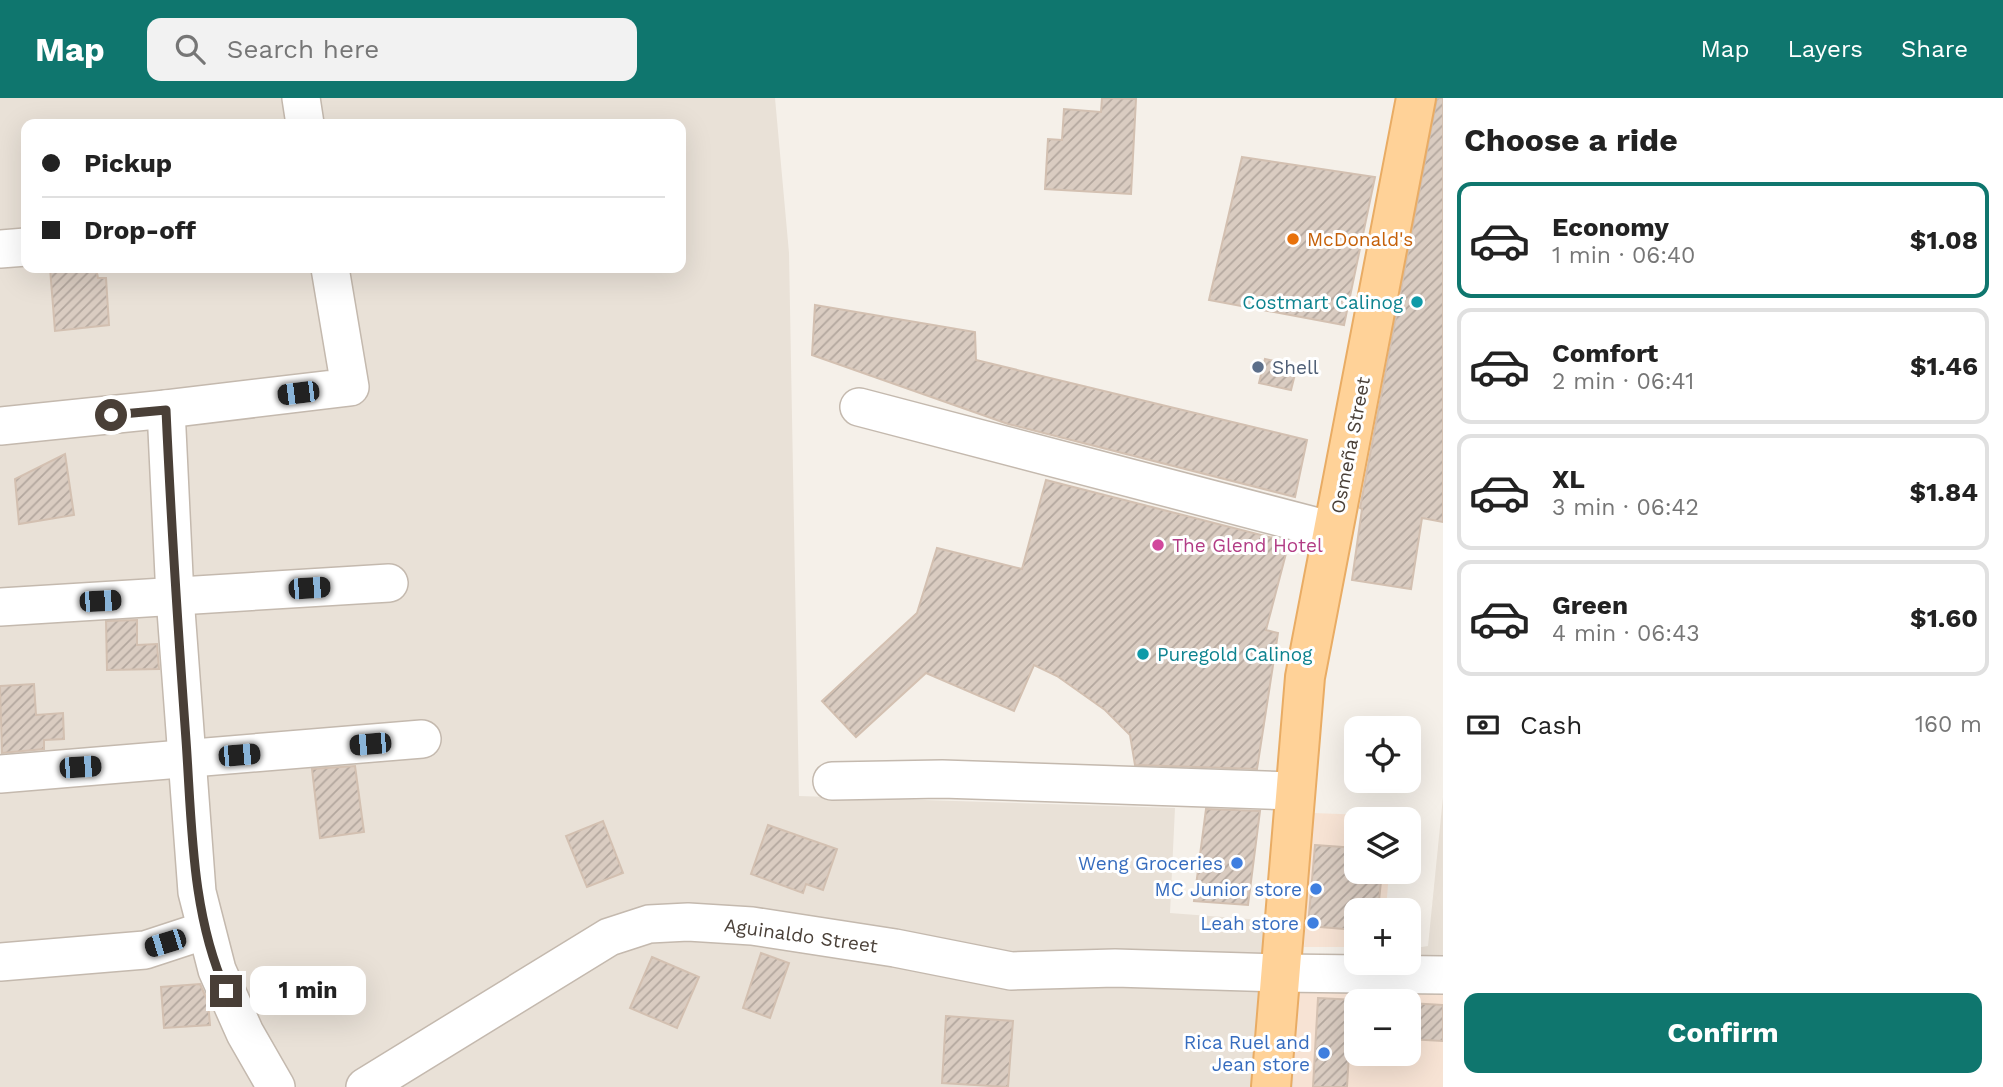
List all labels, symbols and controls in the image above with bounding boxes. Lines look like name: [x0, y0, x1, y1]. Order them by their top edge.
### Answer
search box: [147, 18, 637, 81]
text: Map: [35, 30, 105, 69]
icon: search: [171, 30, 209, 68]
text: Search here: [227, 34, 379, 64]
text: Map: [1701, 35, 1749, 63]
text: Layers: [1787, 35, 1863, 63]
text: Share: [1901, 35, 1968, 63]
text: Choose a ride: [1464, 121, 1678, 159]
text: Pickup: [84, 148, 172, 178]
icon: car: [1468, 209, 1531, 272]
text: Economy: [1552, 212, 1669, 242]
text: Drop-off: [84, 215, 196, 245]
text: $1.08: [1910, 225, 1978, 255]
place label: McDonald's: [1307, 228, 1413, 251]
marker: McDonald's: [1285, 231, 1301, 247]
text: 1 min · 06:40: [1552, 242, 1695, 269]
place label: Costmart Calinog: [1242, 291, 1404, 314]
marker: Costmart Calinog: [1409, 294, 1425, 310]
icon: car: [1468, 335, 1531, 398]
text: Comfort: [1552, 338, 1658, 368]
text: $1.46: [1910, 351, 1978, 381]
place label: Shell: [1272, 356, 1319, 379]
marker: Shell: [1250, 359, 1266, 375]
text: 2 min · 06:41: [1552, 368, 1694, 395]
street label: Osmeña Street: [1326, 375, 1375, 516]
car: [276, 380, 321, 406]
route start: [95, 399, 127, 431]
icon: car: [1468, 461, 1531, 524]
text: XL: [1552, 464, 1585, 494]
text: $1.84: [1909, 477, 1978, 507]
text: 3 min · 06:42: [1552, 494, 1699, 521]
place label: The Glend Hotel: [1172, 534, 1323, 557]
marker: The Glend Hotel: [1150, 537, 1166, 553]
car: [288, 576, 331, 600]
icon: car: [1468, 587, 1531, 650]
car: [79, 589, 122, 613]
text: Green: [1552, 590, 1628, 620]
text: $1.60: [1910, 603, 1978, 633]
text: 4 min · 06:43: [1552, 620, 1700, 647]
place label: Puregold Calinog: [1157, 643, 1313, 666]
marker: Puregold Calinog: [1135, 646, 1151, 662]
icon: cash: [1464, 706, 1502, 744]
text: Cash: [1520, 710, 1582, 740]
text: 160 m: [1915, 711, 1982, 738]
map controls: [1344, 716, 1421, 1066]
button: locate: [1344, 716, 1421, 793]
car: [349, 732, 392, 756]
car: [218, 743, 261, 767]
car: [59, 755, 102, 779]
button: layers: [1344, 807, 1421, 884]
place label: Weng Groceries: [1078, 852, 1223, 875]
marker: Weng Groceries: [1229, 855, 1245, 871]
place label: MC Junior store: [1155, 878, 1302, 901]
marker: MC Junior store: [1308, 881, 1324, 897]
button: +: [1344, 898, 1421, 975]
place label: Leah store: [1200, 912, 1299, 935]
street label: Aguinaldo Street: [723, 913, 879, 958]
marker: Leah store: [1305, 915, 1321, 931]
car: [142, 927, 189, 959]
callout: 1 min: [250, 966, 366, 1015]
route end: [210, 975, 242, 1007]
text: 1 min: [278, 977, 338, 1004]
button: −: [1344, 989, 1421, 1066]
button: Confirm: [1464, 993, 1982, 1073]
place label: Rica Ruel and Jean store: [1184, 1031, 1310, 1076]
marker: Rica Ruel and Jean store: [1316, 1045, 1332, 1061]

